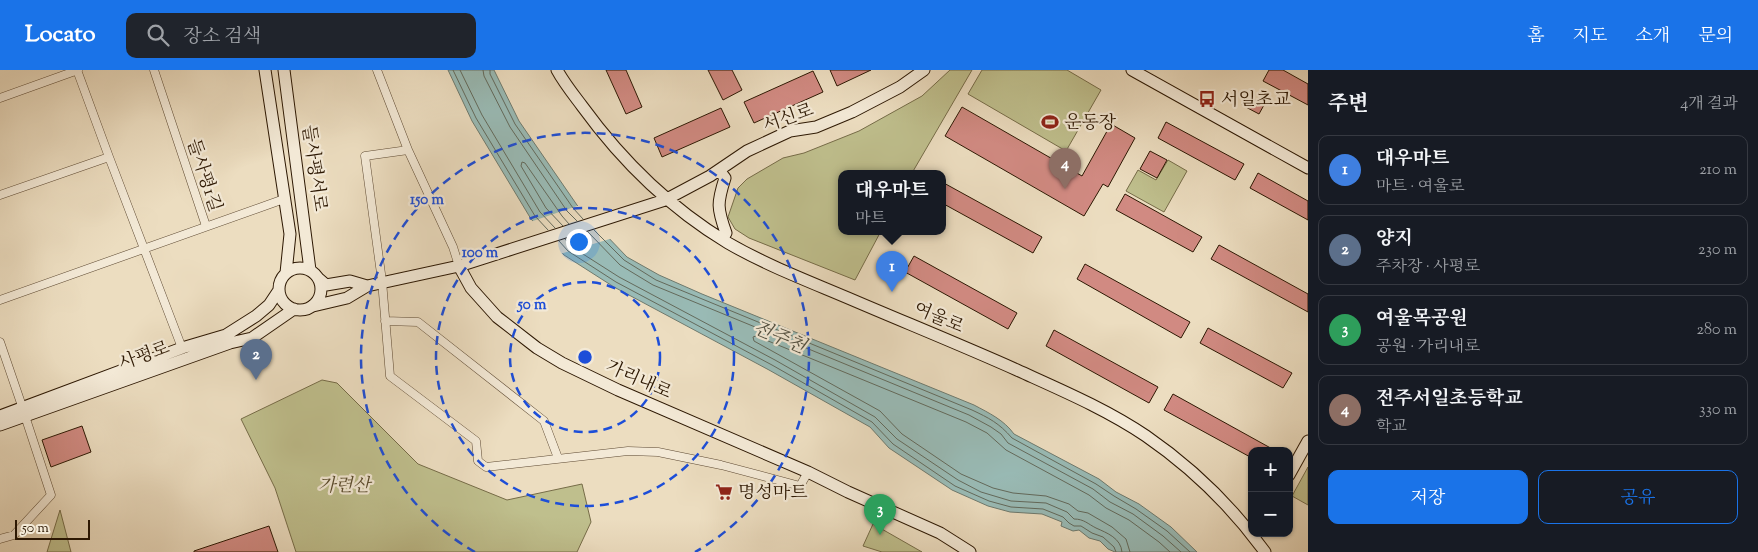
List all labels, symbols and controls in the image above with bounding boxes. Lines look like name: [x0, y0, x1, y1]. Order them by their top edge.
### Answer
search box: [126, 13, 476, 58]
text: Locato: [25, 18, 96, 52]
icon: search: [144, 21, 172, 49]
text: 장소 검색: [184, 24, 261, 51]
text: 홈: [1527, 24, 1545, 50]
text: 지도: [1573, 24, 1607, 50]
text: 소개: [1635, 24, 1670, 50]
text: 문의: [1698, 24, 1733, 50]
place label: 서일초교: [1221, 88, 1291, 114]
bus stop icon: 서일초교: [1197, 89, 1217, 109]
text: 주변: [1328, 90, 1369, 120]
text: 4개 결과: [1680, 93, 1738, 116]
street label: 서신로: [760, 98, 818, 140]
place label: 운동장: [1064, 111, 1117, 137]
sports icon: 운동장: [1040, 112, 1060, 132]
street label: 들사평서로: [294, 123, 332, 213]
street label: 들사평1길: [179, 136, 227, 216]
text: 대우마트: [1376, 146, 1449, 173]
pin: 4: [1049, 148, 1081, 189]
text: 1: [1342, 159, 1348, 182]
text: 210 m: [1699, 159, 1737, 182]
popup: [838, 170, 946, 235]
text: 마트 · 여울로: [1376, 176, 1464, 199]
text: 대우마트: [855, 178, 929, 205]
text: 150 m: [410, 190, 444, 211]
text: 마트: [855, 208, 886, 231]
text: 양지: [1376, 226, 1413, 253]
your location: [566, 229, 592, 255]
text: 2: [1341, 239, 1349, 262]
text: 230 m: [1698, 239, 1737, 262]
text: 100 m: [462, 243, 499, 264]
pin: 1: [876, 251, 908, 292]
text: 주차장 · 사평로: [1376, 256, 1480, 279]
text: 50 m: [517, 295, 547, 316]
street label: 여울로: [909, 297, 967, 341]
text: 여울목공원: [1376, 306, 1468, 333]
water label: 전주천: [748, 315, 811, 362]
text: 3: [1342, 319, 1348, 342]
text: 280 m: [1696, 319, 1737, 342]
street label: 사평로: [116, 336, 174, 378]
text: 공원 · 가리내로: [1376, 336, 1480, 359]
pin: 2: [240, 339, 272, 380]
centre of rings: [576, 348, 594, 366]
street label: 가리내로: [601, 355, 675, 407]
text: 전주서일초등학교: [1376, 386, 1523, 413]
text: 4: [1341, 399, 1349, 422]
text: 330 m: [1699, 399, 1737, 422]
text: 학교: [1376, 416, 1407, 439]
map controls: [1248, 447, 1293, 537]
button: +: [1248, 447, 1293, 492]
button: 저장: [1328, 470, 1528, 524]
button: 공유: [1538, 470, 1738, 524]
park label: 가련산: [318, 474, 373, 500]
place label: 명성마트: [738, 481, 808, 507]
supermarket icon: 명성마트: [714, 482, 734, 502]
button: −: [1248, 492, 1293, 537]
pin: 3: [864, 494, 896, 535]
scale bar: [15, 517, 90, 540]
text: 50 m: [22, 519, 49, 539]

